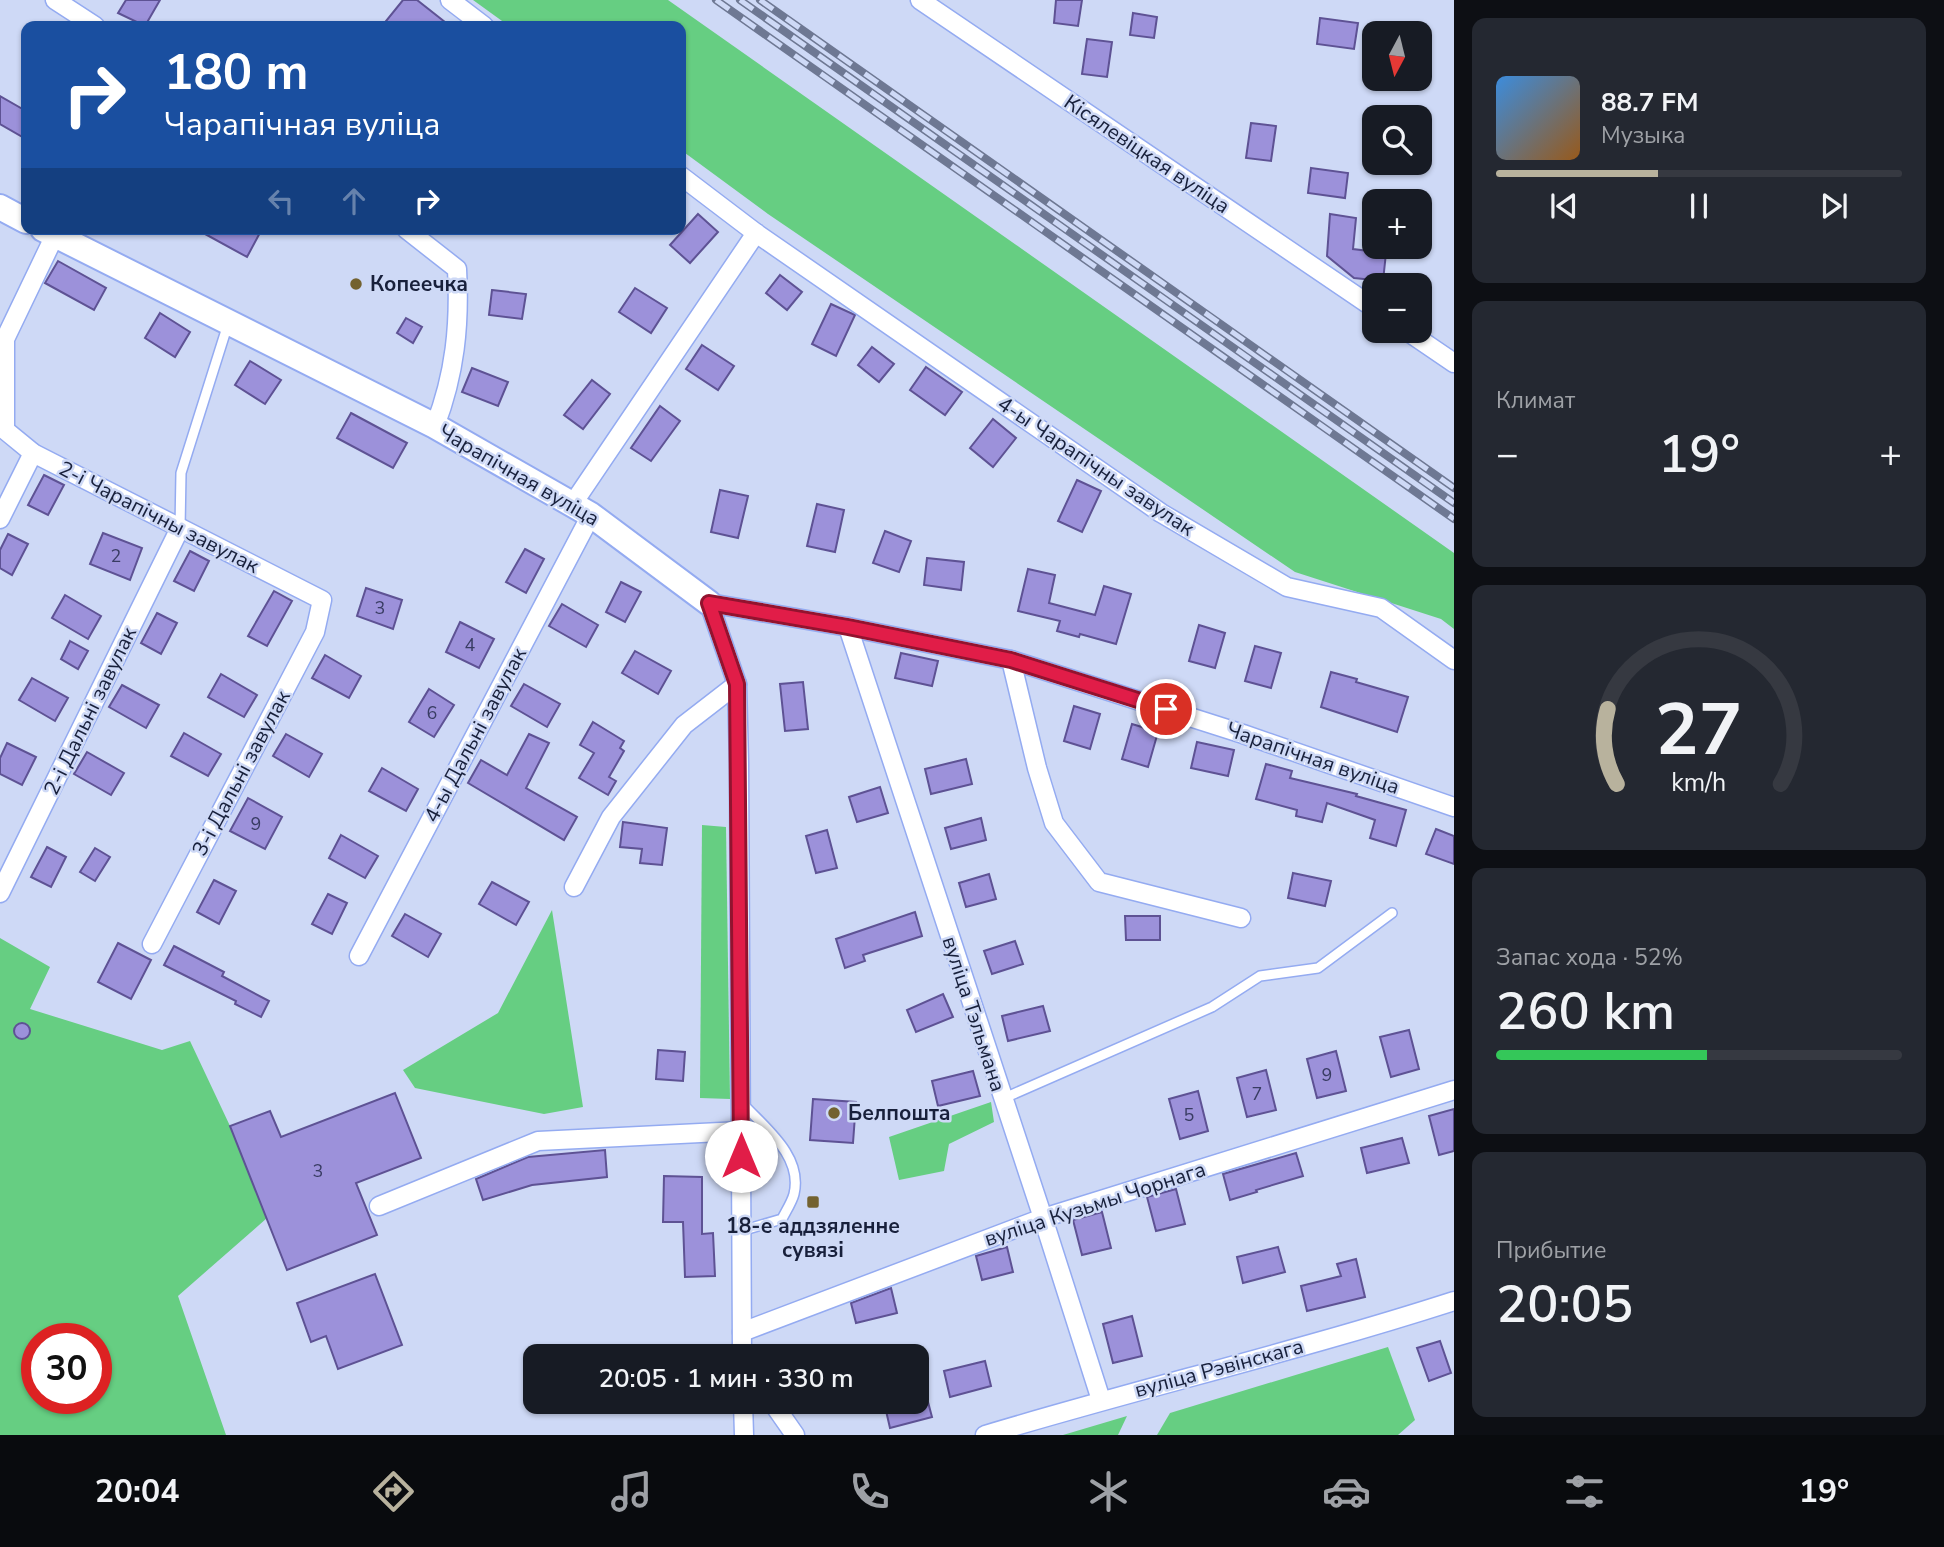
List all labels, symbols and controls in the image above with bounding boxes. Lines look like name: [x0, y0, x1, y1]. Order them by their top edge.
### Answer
north arrow: [1362, 21, 1432, 91]
map controls: [1362, 21, 1432, 343]
text: 180 m: [164, 39, 308, 106]
icon: right: [49, 49, 140, 140]
text: 88.7 FM: [1601, 85, 1698, 120]
street label: Кісялевіцкая вуліца: [1059, 88, 1235, 220]
text: Чарапічная вуліца: [164, 103, 441, 146]
button: search: [1362, 105, 1432, 175]
text: Музыка: [1601, 120, 1685, 151]
icon: left: [262, 182, 300, 220]
icon: ahead: [335, 182, 373, 220]
icon: right: [408, 182, 446, 220]
icon: previous: [1545, 187, 1583, 225]
icon: pause: [1680, 187, 1718, 225]
icon: next: [1815, 187, 1853, 225]
button: +: [1362, 189, 1432, 259]
place label: Копеечка: [370, 270, 468, 298]
button: −: [1362, 273, 1432, 343]
marker: Копеечка: [348, 276, 364, 292]
text: Климат: [1496, 385, 1575, 416]
street label: 4-ы Чарапічны завулак: [992, 390, 1201, 543]
street label: Чарапічная вуліца: [433, 418, 605, 532]
text: 19°: [1658, 419, 1740, 490]
text: −: [1496, 429, 1519, 480]
text: +: [1879, 429, 1902, 480]
street label: 2-і Чарапічны завулак: [55, 456, 263, 578]
house number: 2: [111, 545, 121, 567]
house number: 3: [375, 596, 385, 620]
street label: 2-і Дальні завулак: [37, 621, 143, 800]
house number: 4: [465, 633, 476, 657]
street label: 4-ы Дальні завулак: [417, 642, 533, 827]
pin: [1136, 679, 1196, 739]
text: 27: [1655, 680, 1743, 780]
street label: 3-і Дальні завулак: [185, 684, 297, 861]
icon: arrive: [1147, 690, 1185, 728]
house number: 6: [427, 701, 437, 725]
street label: Чарапічная вуліца: [1223, 715, 1403, 801]
text: km/h: [1671, 765, 1727, 799]
house number: 9: [251, 812, 261, 836]
street label: вуліца Тэльмана: [936, 933, 1012, 1095]
text: Запас хода · 52%: [1496, 942, 1683, 973]
text: 260 km: [1496, 976, 1675, 1047]
house number: 9: [1322, 1063, 1332, 1087]
house number: 7: [1252, 1082, 1262, 1106]
place label: Белпошта: [848, 1099, 951, 1127]
house number: 5: [1184, 1103, 1194, 1127]
marker: Белпошта: [826, 1105, 842, 1121]
position arrow: [704, 1119, 778, 1193]
street label: вуліца Кузьмы Чорнага: [981, 1155, 1209, 1253]
house number: 3: [313, 1159, 323, 1183]
marker: 18-е аддзяленне сувязі: [805, 1194, 821, 1210]
place label: 18-е аддзяленне сувязі: [726, 1212, 900, 1264]
text: Прибытие: [1496, 1235, 1606, 1266]
text: 20:05: [1496, 1269, 1633, 1340]
speed limit sign: 30: [21, 1323, 112, 1414]
street label: вуліца Рэвінскага: [1132, 1332, 1306, 1404]
text: 20:05 · 1 мин · 330 m: [598, 1361, 854, 1396]
icon: directions: [369, 1467, 418, 1516]
icon: music: [607, 1467, 656, 1516]
icon: phone: [845, 1467, 894, 1516]
icon: climate: [1084, 1467, 1133, 1516]
icon: car: [1322, 1467, 1371, 1516]
icon: filters: [1560, 1467, 1609, 1516]
text: 20:04: [95, 1470, 179, 1513]
text: 19°: [1799, 1470, 1849, 1513]

